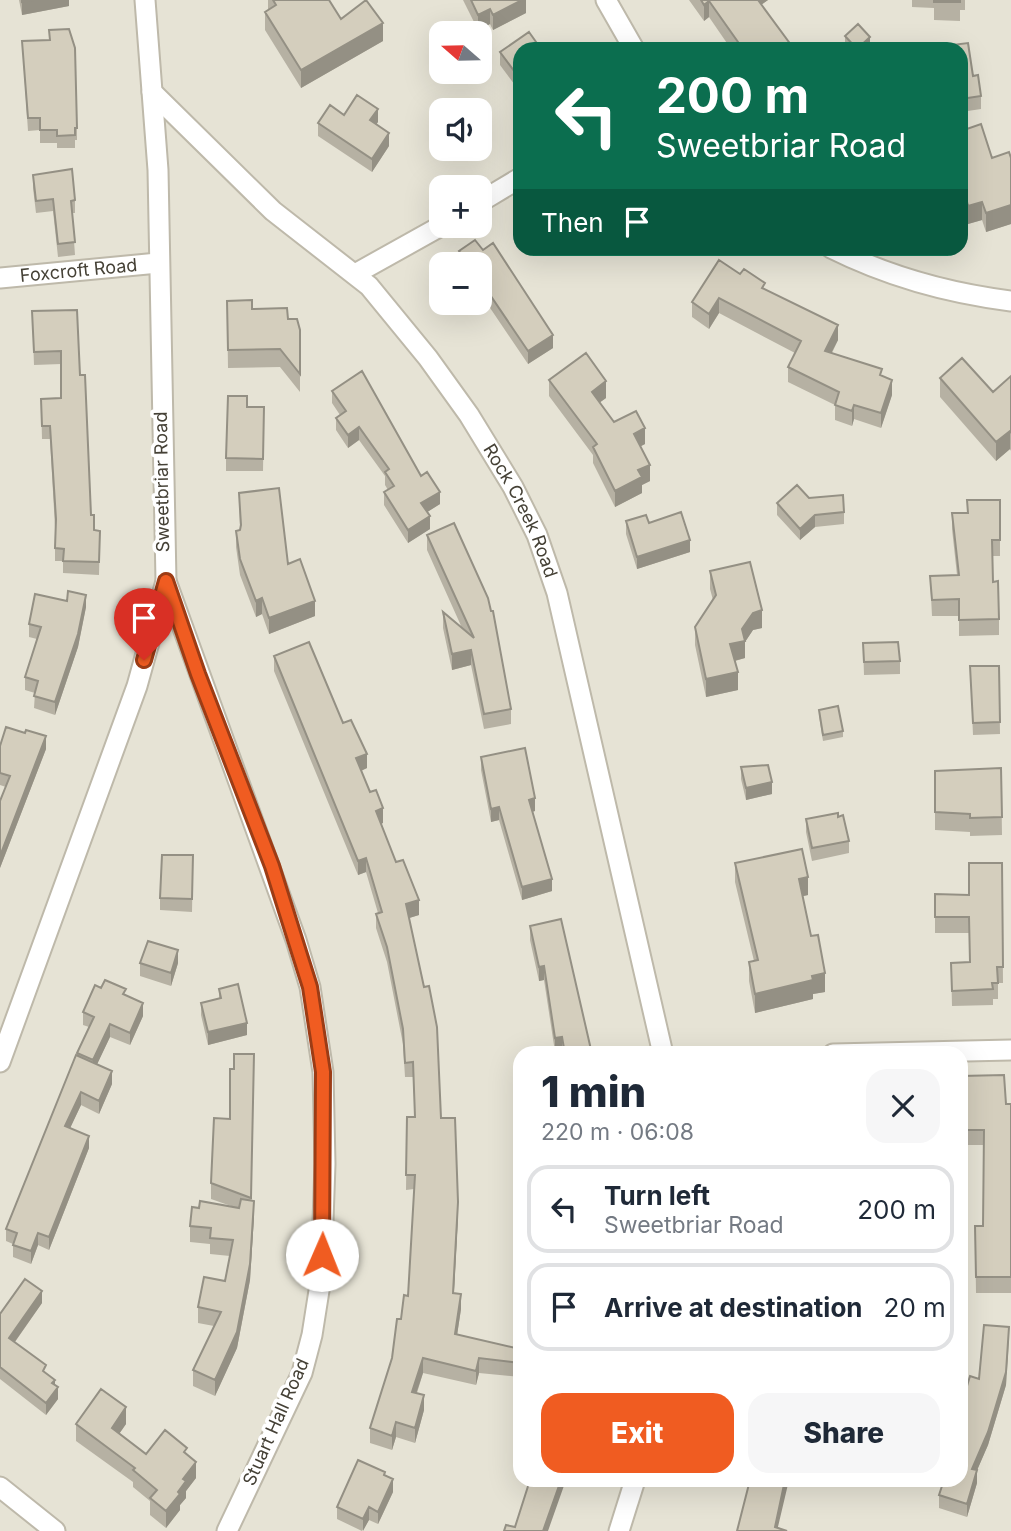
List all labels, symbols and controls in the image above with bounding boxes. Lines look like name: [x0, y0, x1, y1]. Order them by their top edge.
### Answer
north arrow: [429, 21, 492, 84]
map controls: [429, 21, 492, 315]
text: 200 m: [656, 66, 809, 125]
icon: left: [541, 70, 632, 161]
button: sound: [429, 98, 492, 161]
text: Sweetbriar Road: [656, 126, 906, 165]
button: +: [429, 175, 492, 238]
icon: arrive: [618, 203, 656, 241]
text: Then: [541, 207, 604, 238]
button: −: [429, 252, 492, 315]
street label: Foxcroft Road: [19, 254, 138, 286]
street label: Sweetbriar Road: [150, 412, 173, 553]
street label: Rock Creek Road: [479, 440, 562, 580]
pin: [114, 588, 174, 660]
icon: arrive: [125, 599, 163, 637]
text: 1 min: [541, 1066, 646, 1117]
button: close: [866, 1069, 940, 1143]
text: 220 m · 06:08: [541, 1118, 694, 1146]
text: Turn left: [604, 1180, 710, 1211]
icon: left: [545, 1190, 583, 1228]
text: 200 m: [857, 1194, 936, 1225]
text: Sweetbriar Road: [604, 1211, 784, 1239]
position arrow: [285, 1218, 359, 1292]
icon: arrive: [545, 1288, 583, 1326]
text: Arrive at destination: [604, 1292, 863, 1323]
text: 20 m: [884, 1292, 946, 1323]
street label: Stuart Hall Road: [238, 1355, 313, 1489]
button: Exit: [541, 1393, 734, 1473]
button: Share: [748, 1393, 940, 1473]

